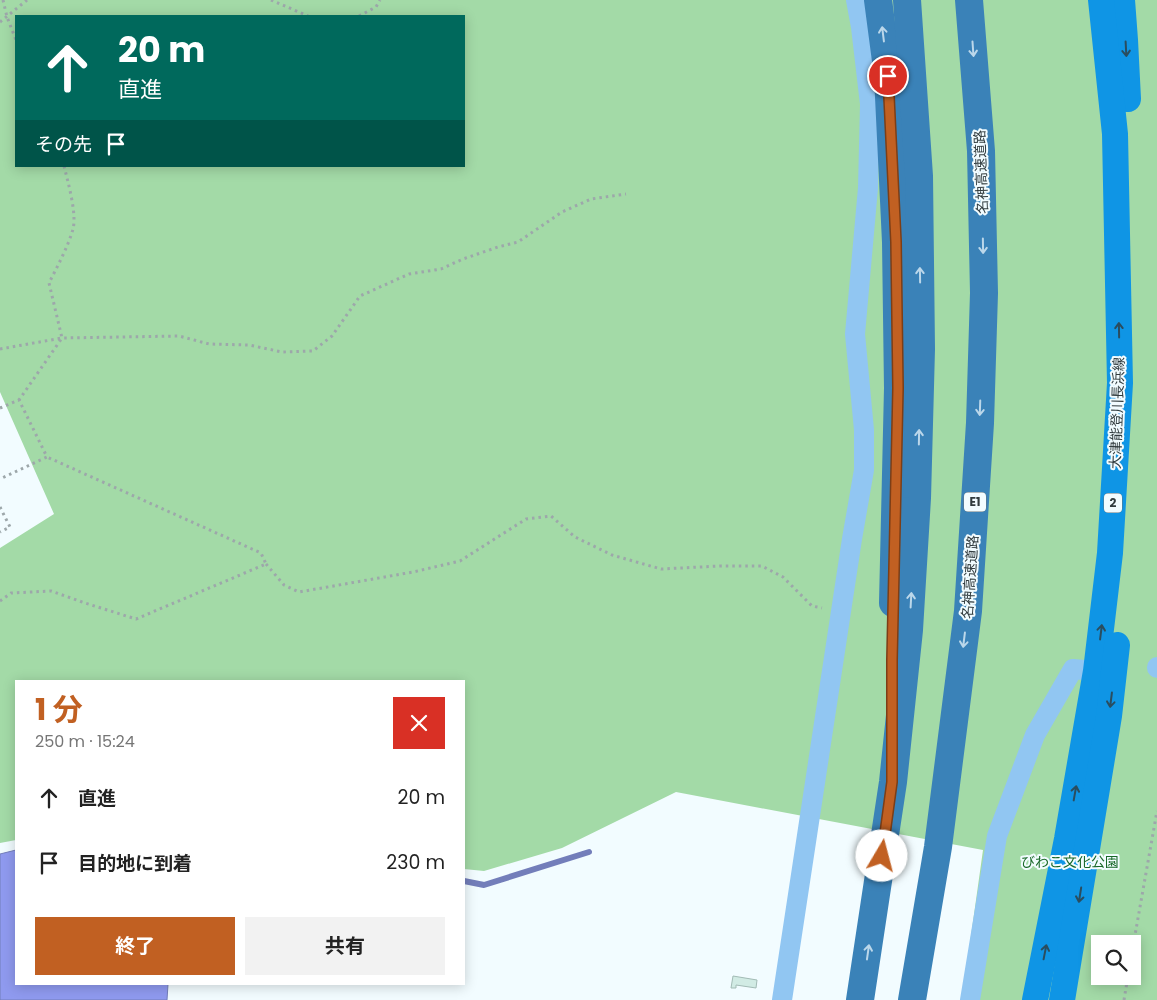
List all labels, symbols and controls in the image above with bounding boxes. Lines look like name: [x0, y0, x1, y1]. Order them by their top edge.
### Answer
text: 20 m: [118, 25, 205, 74]
one-way arrow: [878, 27, 888, 43]
icon: ahead: [35, 35, 100, 100]
one-way arrow: [968, 40, 978, 56]
one-way arrow: [1121, 40, 1130, 56]
pin: [867, 55, 909, 97]
icon: arrive: [874, 62, 902, 90]
text: 直進: [118, 74, 162, 105]
icon: arrive: [102, 130, 130, 158]
street label: 名神高速道路: [970, 130, 992, 214]
text: その先: [35, 131, 92, 158]
one-way arrow: [978, 238, 988, 254]
one-way arrow: [915, 267, 925, 284]
one-way arrow: [1114, 323, 1124, 339]
street label: 大津能登川長浜線: [1105, 357, 1129, 469]
one-way arrow: [976, 400, 985, 416]
one-way arrow: [914, 430, 924, 446]
road number: E1: [964, 492, 986, 512]
road number: 2: [1104, 493, 1122, 512]
street label: 名神高速道路: [957, 534, 983, 620]
one-way arrow: [907, 592, 916, 608]
one-way arrow: [1096, 624, 1106, 640]
one-way arrow: [959, 632, 969, 648]
text: 1 分: [35, 688, 83, 731]
one-way arrow: [1106, 691, 1116, 707]
button: close: [393, 697, 445, 749]
text: 250 m · 15:24: [35, 730, 135, 753]
icon: ahead: [35, 784, 63, 812]
text: 20 m: [397, 784, 445, 811]
text: 直進: [78, 785, 116, 812]
one-way arrow: [1071, 785, 1081, 801]
position arrow: [855, 829, 907, 881]
icon: arrive: [35, 849, 63, 877]
text: 230 m: [386, 849, 445, 876]
text: 目的地に到着: [78, 850, 192, 877]
park label: びわこ文化公園: [1021, 852, 1119, 872]
one-way arrow: [1074, 886, 1084, 902]
button: 終了: [35, 917, 235, 975]
button: 共有: [245, 917, 445, 975]
map controls: [1091, 935, 1141, 985]
button: search: [1091, 935, 1141, 985]
one-way arrow: [863, 944, 873, 960]
one-way arrow: [1041, 945, 1050, 961]

